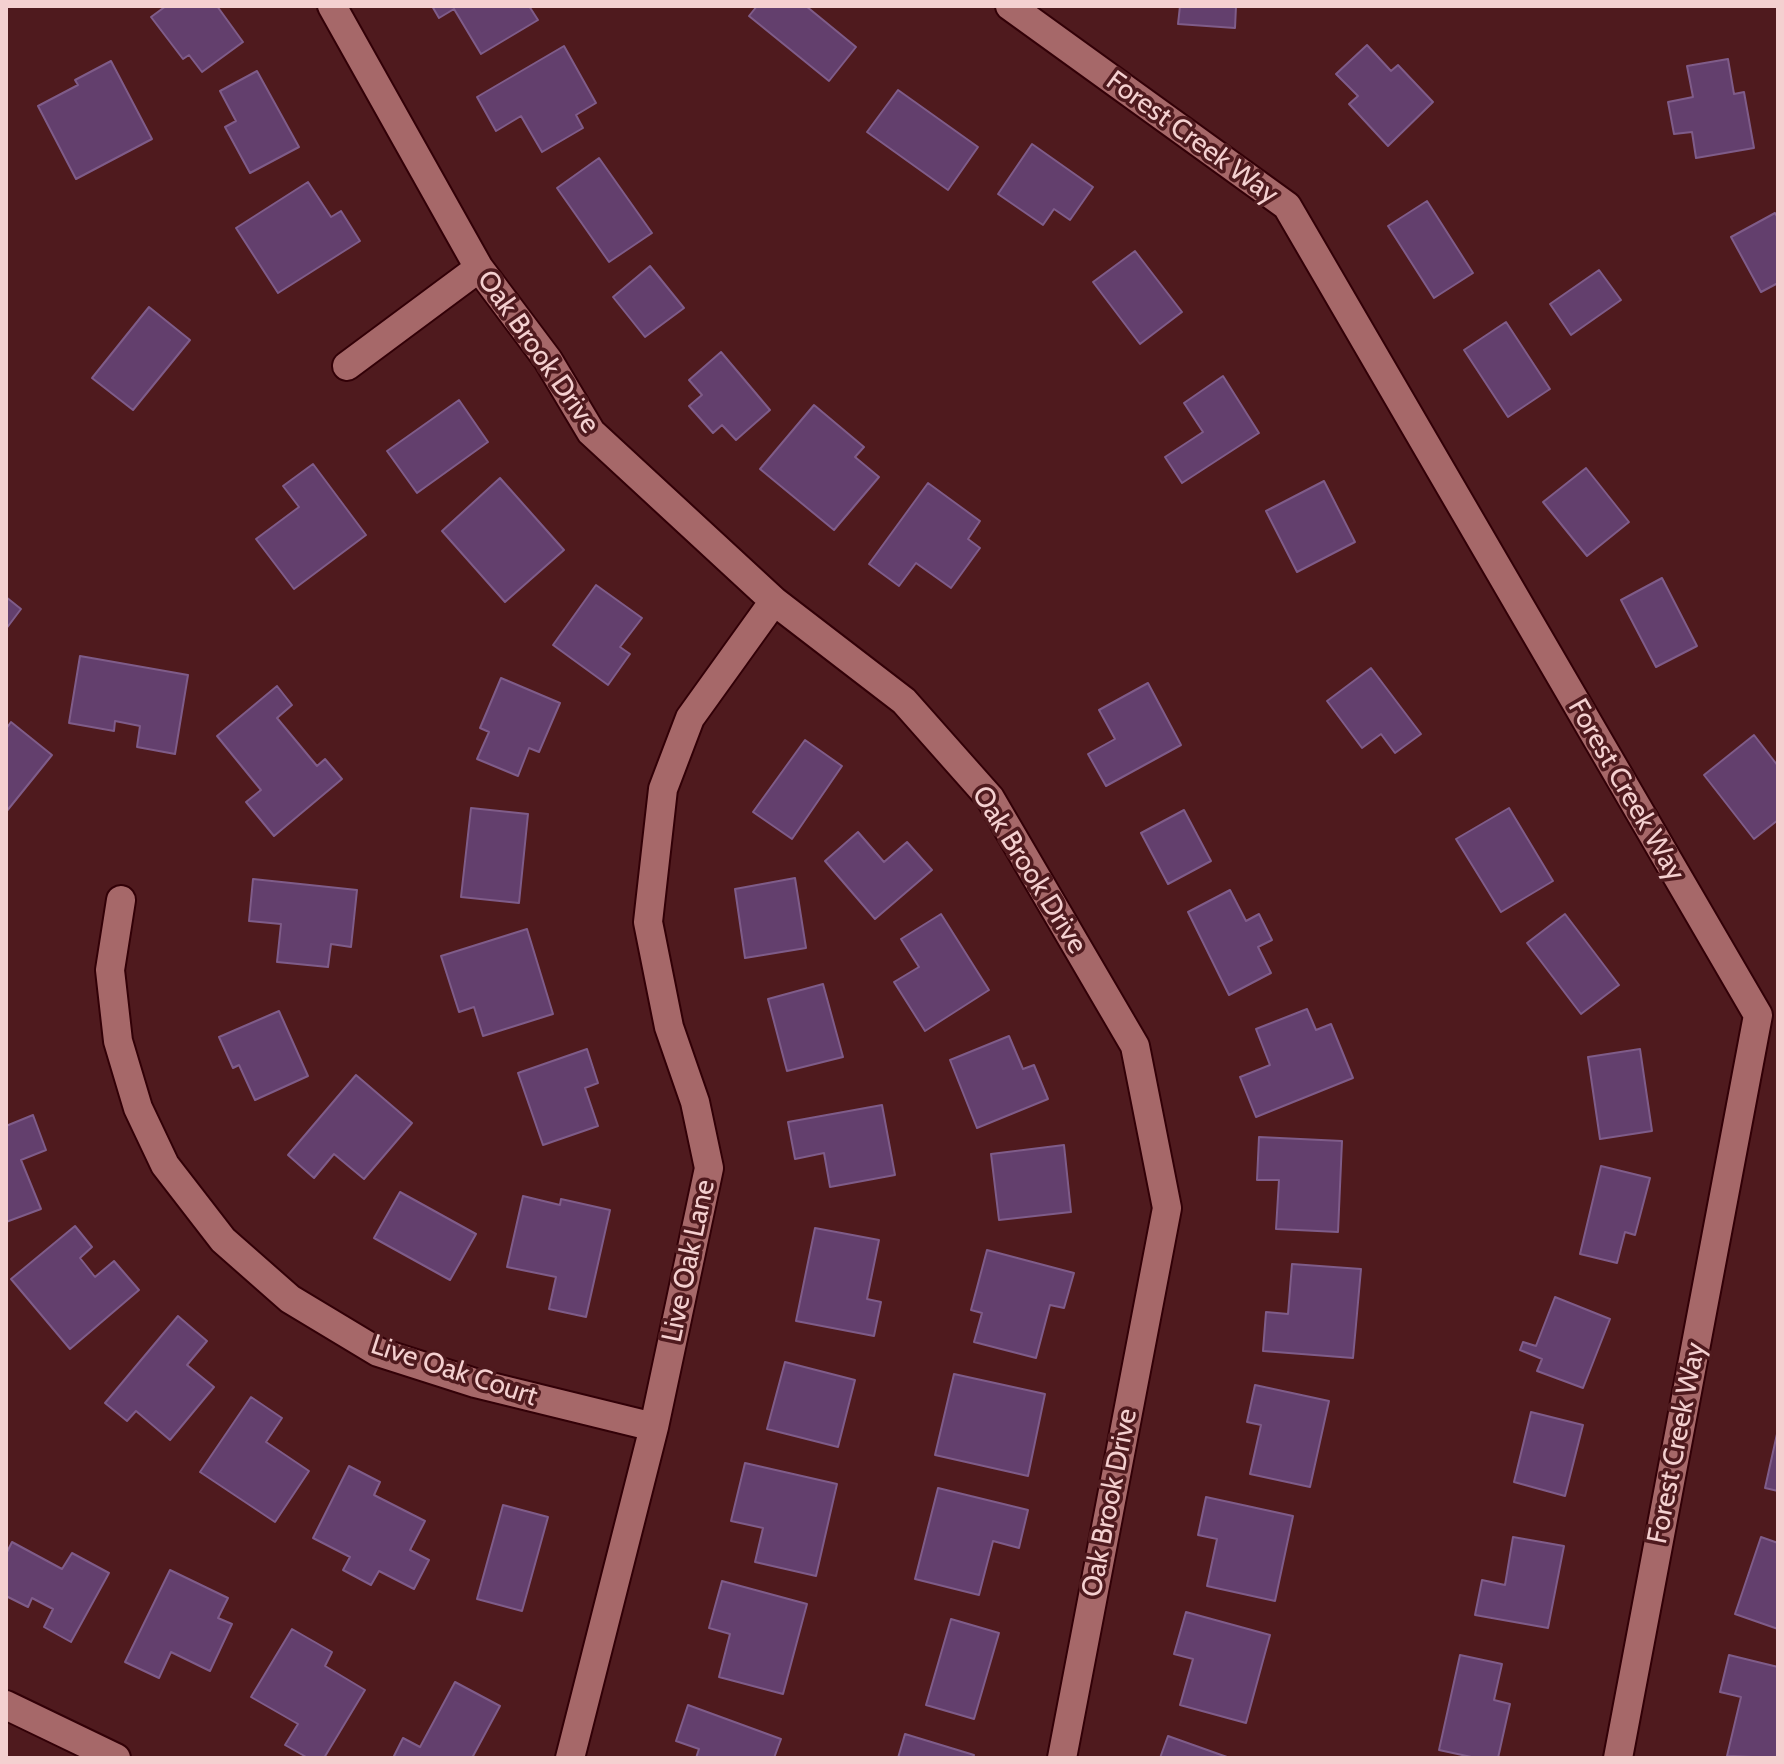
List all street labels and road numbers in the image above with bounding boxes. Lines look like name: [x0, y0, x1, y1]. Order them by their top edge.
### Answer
street label: Forest Creek Way: [1099, 64, 1285, 212]
street label: Oak Brook Drive: [469, 264, 607, 440]
street label: Forest Creek Way: [1560, 693, 1692, 887]
street label: Oak Brook Drive: [964, 780, 1094, 960]
street label: Live Oak Lane: [655, 1177, 723, 1345]
street label: Live Oak Court: [367, 1328, 541, 1414]
street label: Forest Creek Way: [1641, 1339, 1713, 1547]
street label: Oak Brook Drive: [1075, 1406, 1145, 1600]

